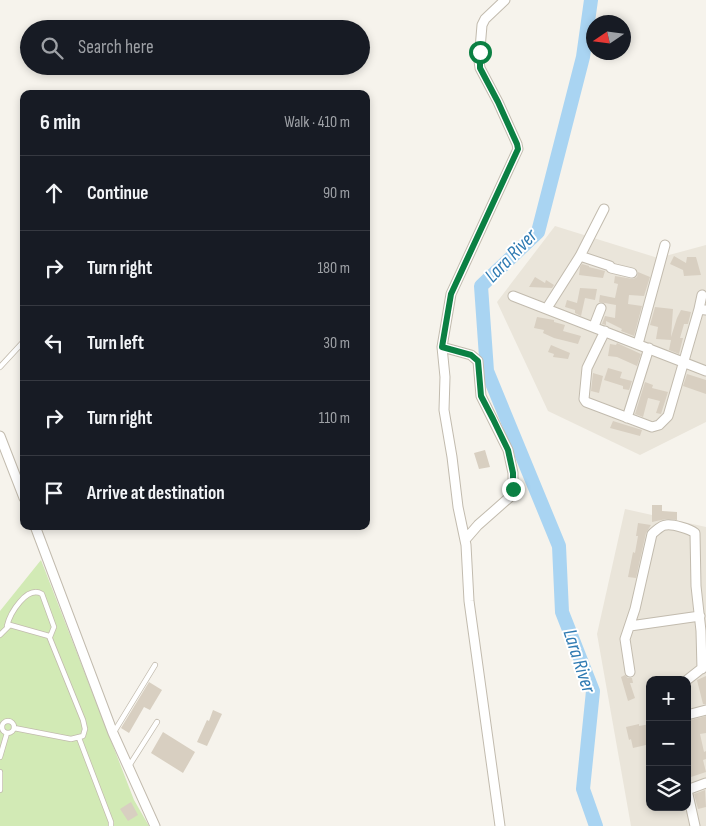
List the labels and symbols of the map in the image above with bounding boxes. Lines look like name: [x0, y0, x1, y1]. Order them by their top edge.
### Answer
north arrow: [586, 15, 631, 60]
route start: [469, 41, 492, 64]
water label: Lara River: [480, 223, 543, 288]
route end: [502, 478, 525, 501]
water label: Lara River: [558, 626, 601, 697]

